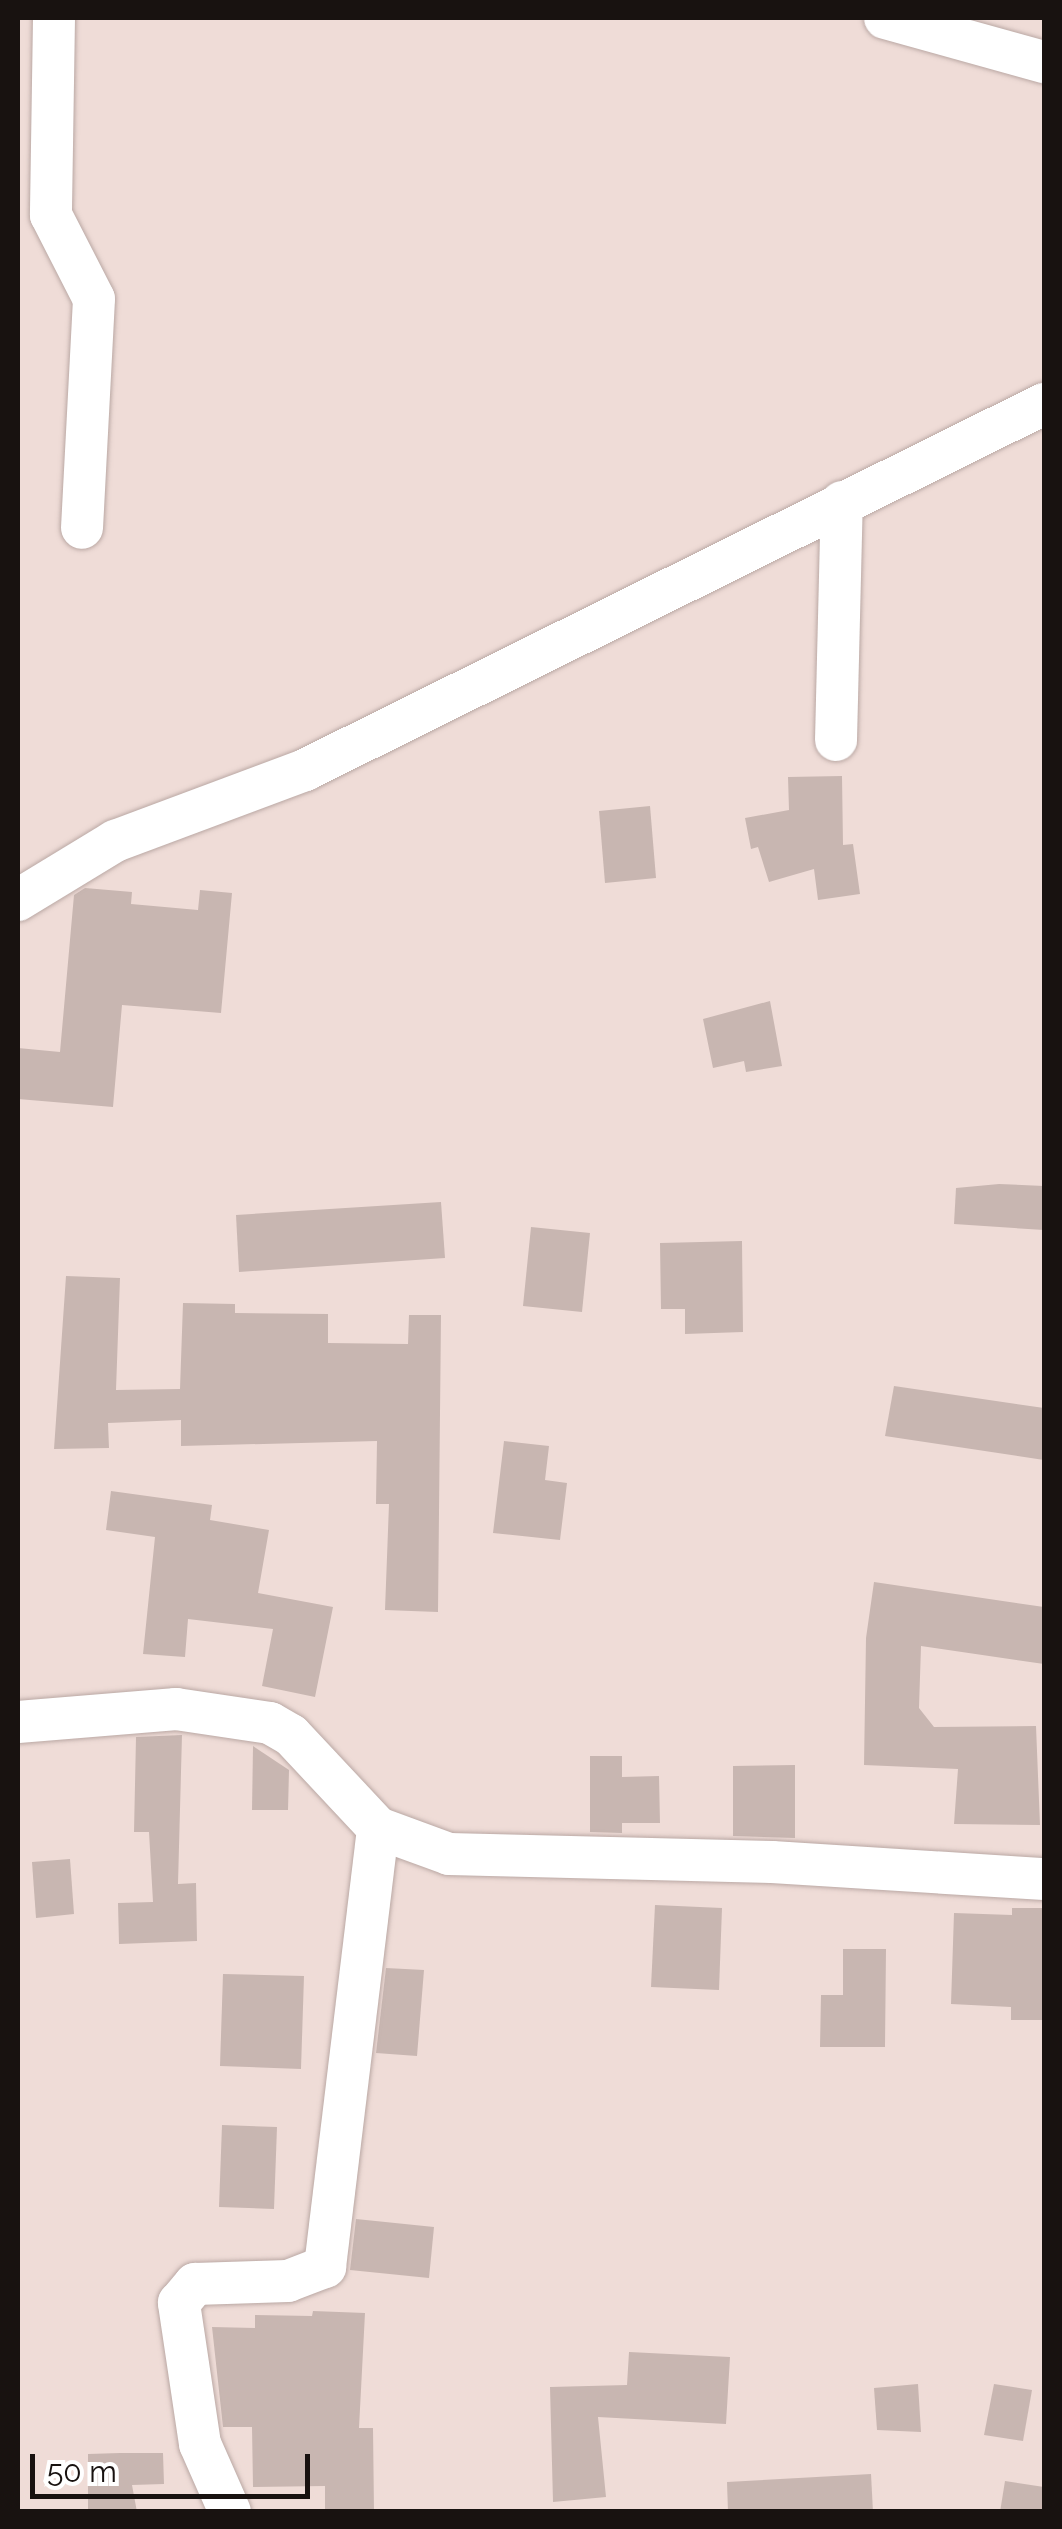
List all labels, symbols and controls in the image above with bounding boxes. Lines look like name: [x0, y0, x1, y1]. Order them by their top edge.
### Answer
scale bar: [35, 2434, 315, 2496]
text: 50 m: [47, 2454, 117, 2489]

